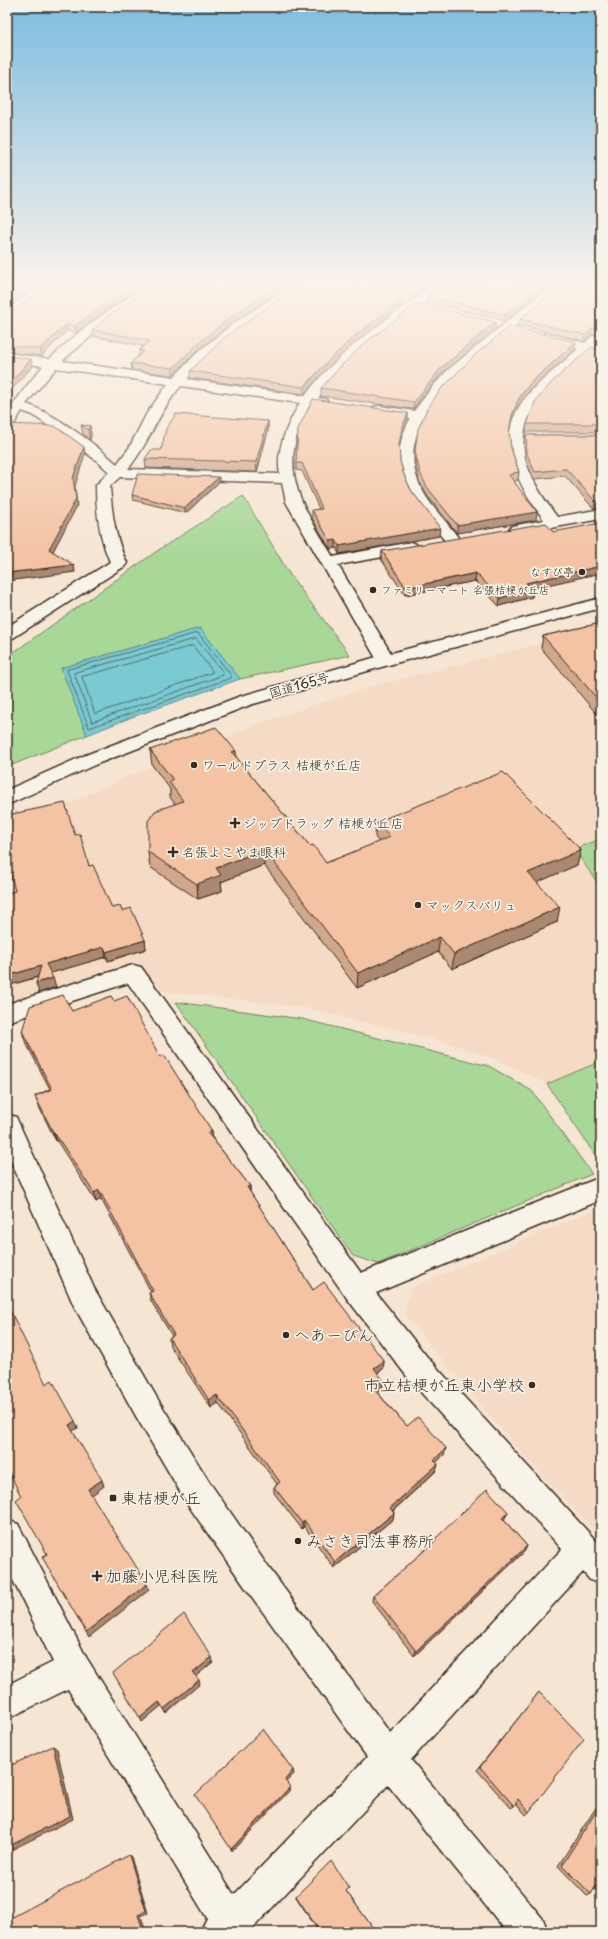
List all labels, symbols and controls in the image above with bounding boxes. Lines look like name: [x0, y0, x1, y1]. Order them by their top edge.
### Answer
place label: なすび亭: [530, 563, 574, 580]
marker: なすび亭: [577, 567, 587, 577]
place label: ファミリーマート 名張桔梗が丘店: [381, 581, 550, 598]
marker: ファミリーマート 名張桔梗が丘店: [368, 585, 378, 595]
street label: 国道165号: [266, 667, 331, 702]
place label: ワールドプラス 桔梗が丘店: [202, 755, 361, 774]
marker: ワールドプラス 桔梗が丘店: [189, 760, 199, 770]
place label: ジップドラッグ 桔梗が丘店: [243, 813, 403, 832]
marker: ジップドラッグ 桔梗が丘店: [230, 818, 240, 828]
place label: 名張よこやま眼科: [182, 842, 286, 861]
marker: 名張よこやま眼科: [167, 846, 179, 858]
place label: マックスバリュ: [426, 895, 517, 914]
marker: マックスバリュ: [413, 900, 423, 910]
place label: へあーぴん: [294, 1322, 374, 1346]
marker: へあーぴん: [281, 1330, 291, 1340]
place label: 市立桔梗が丘東小学校: [364, 1372, 524, 1396]
marker: 市立桔梗が丘東小学校: [527, 1380, 537, 1390]
place label: 東桔梗が丘: [121, 1485, 201, 1509]
marker: 東桔梗が丘: [108, 1493, 118, 1503]
place label: みさき司法事務所: [306, 1528, 434, 1552]
marker: みさき司法事務所: [293, 1536, 303, 1546]
place label: 加藤小児科医院: [106, 1563, 218, 1587]
marker: 加藤小児科医院: [91, 1570, 103, 1582]

